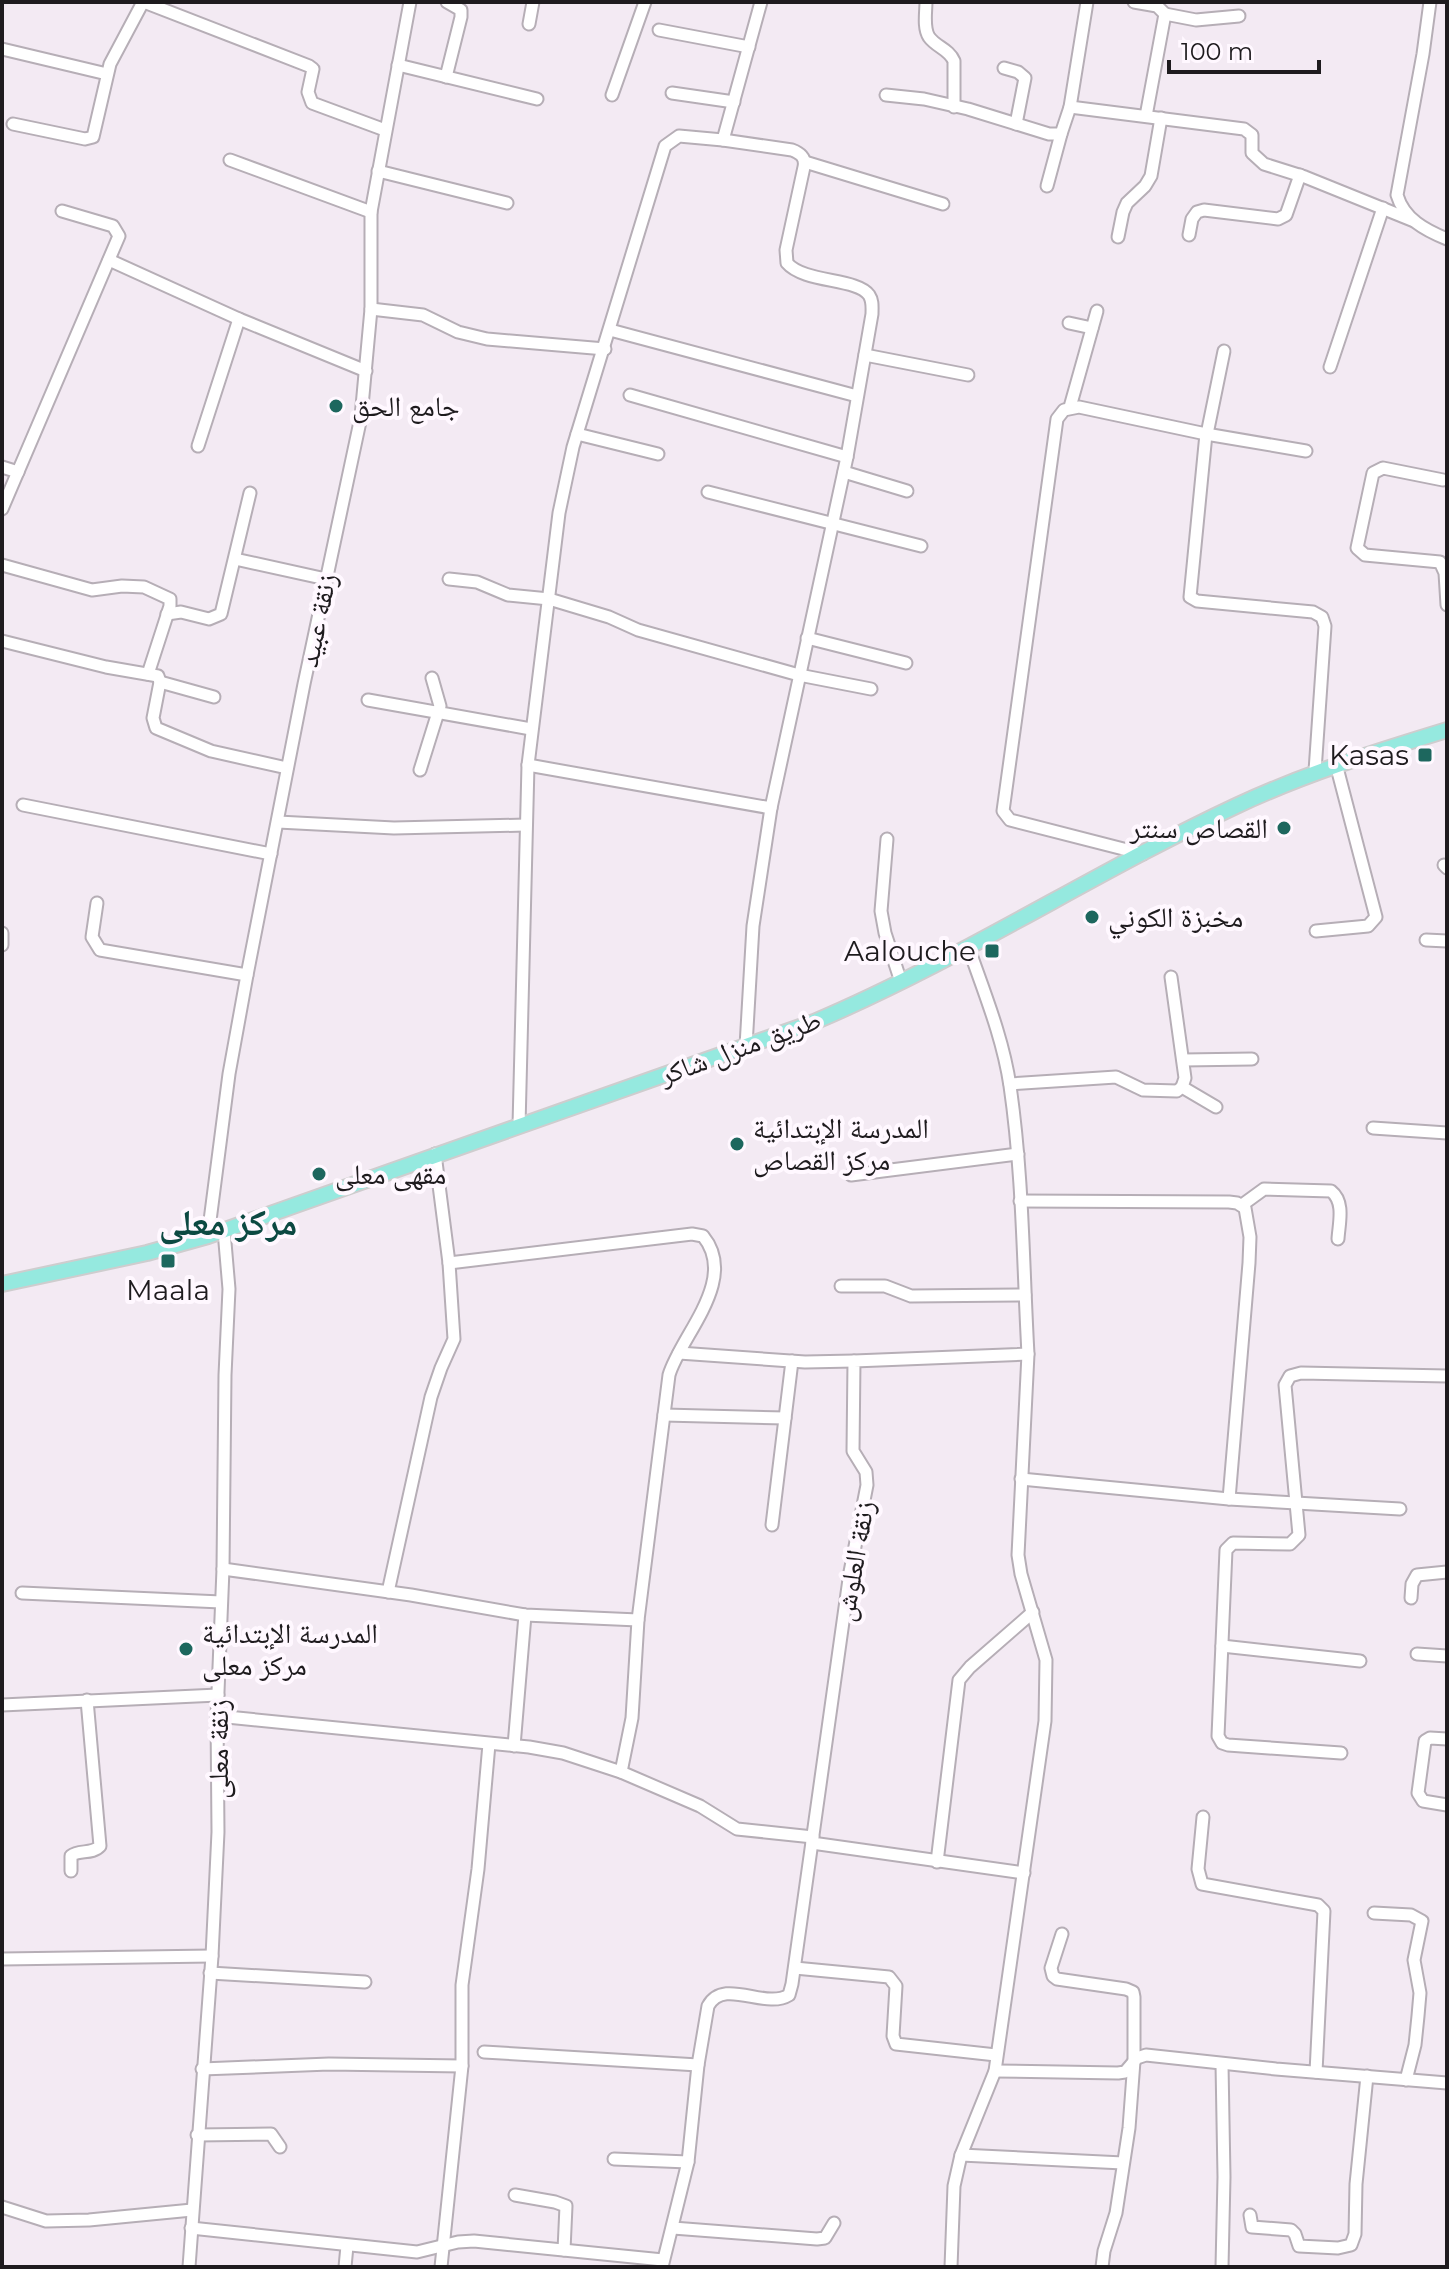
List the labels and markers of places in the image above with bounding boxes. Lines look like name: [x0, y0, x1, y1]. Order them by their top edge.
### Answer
place label: جامع الحق: [352, 389, 460, 424]
marker: جامع الحق: [327, 397, 345, 415]
place label: Kasas: [1329, 738, 1409, 772]
marker: Kasas: [1416, 746, 1434, 764]
place label: القصاص سنتر: [1129, 811, 1268, 846]
marker: القصاص سنتر: [1275, 819, 1293, 837]
place label: مخبزة الكوني: [1108, 900, 1243, 940]
marker: مخبزة الكوني: [1083, 908, 1101, 926]
place label: Aalouche: [844, 934, 976, 968]
marker: Aalouche: [983, 942, 1001, 960]
place label: المدرسة الإبتدائية مركز القصاص: [753, 1111, 929, 1178]
marker: المدرسة الإبتدائية مركز القصاص: [728, 1135, 746, 1153]
place label: مقهى معلى: [335, 1157, 446, 1192]
marker: مقهى معلى: [310, 1165, 328, 1183]
marker: Maala: [159, 1252, 177, 1270]
place label: Maala: [126, 1273, 210, 1307]
place label: المدرسة الإبتدائية مركز معلى: [202, 1616, 378, 1683]
marker: المدرسة الإبتدائية مركز معلى: [177, 1640, 195, 1658]

